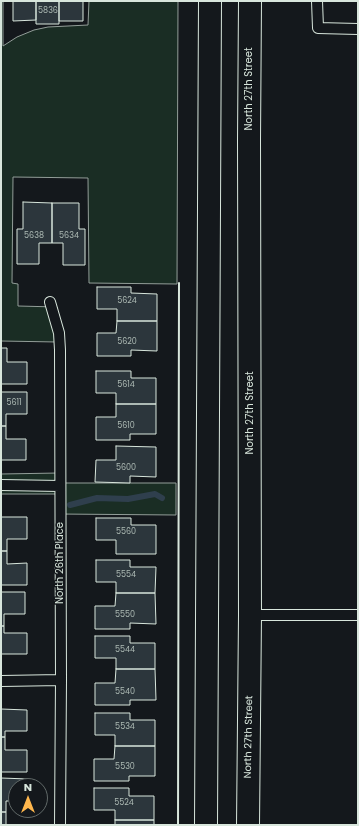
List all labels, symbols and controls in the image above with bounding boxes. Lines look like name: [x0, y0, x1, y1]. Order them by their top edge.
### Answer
house number: 5836: [38, 6, 58, 16]
street label: North 27th Street: [243, 47, 255, 131]
house number: 5638: [24, 231, 44, 241]
house number: 5634: [59, 231, 79, 241]
house number: 5624: [117, 296, 137, 306]
house number: 5620: [117, 337, 137, 347]
street label: North 27th Street: [244, 371, 256, 455]
house number: 5614: [117, 380, 135, 390]
house number: 5611: [6, 398, 22, 408]
house number: 5610: [117, 421, 135, 431]
house number: 5600: [116, 463, 136, 473]
street label: North 26th Place: [54, 522, 66, 604]
house number: 5560: [116, 527, 136, 537]
house number: 5554: [116, 570, 136, 580]
house number: 5550: [115, 610, 135, 620]
house number: 5544: [115, 645, 135, 655]
house number: 5540: [115, 687, 135, 697]
street label: North 27th Street: [242, 695, 256, 779]
house number: 5534: [115, 722, 135, 732]
house number: 5530: [115, 762, 135, 772]
north arrow: [8, 778, 48, 818]
text: N: [24, 779, 32, 795]
house number: 5524: [114, 798, 134, 808]

